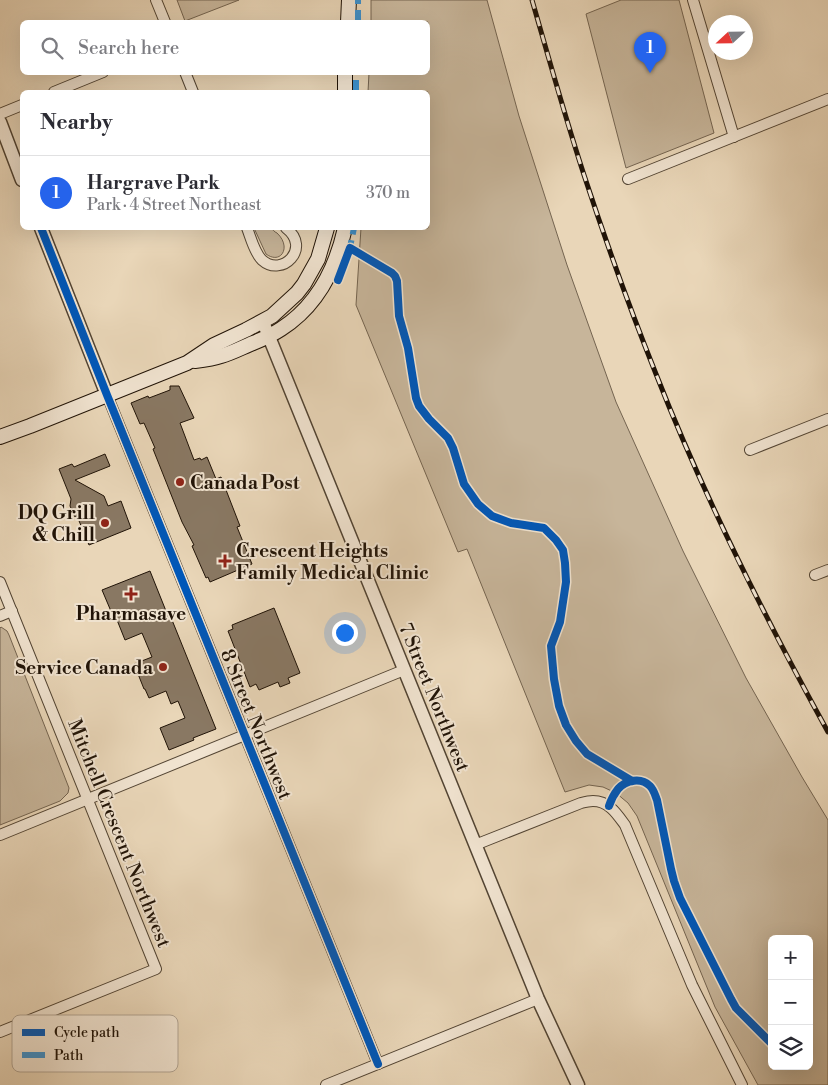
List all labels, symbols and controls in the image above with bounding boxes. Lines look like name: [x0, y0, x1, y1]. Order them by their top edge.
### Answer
north arrow: [708, 15, 753, 60]
search box: [20, 20, 430, 75]
pin: 1: [634, 32, 666, 73]
icon: search: [38, 34, 66, 62]
text: Search here: [78, 36, 179, 60]
text: Nearby: [40, 110, 113, 136]
text: Hargrave Park: [87, 171, 220, 195]
text: 1: [52, 183, 60, 203]
text: 370 m: [366, 183, 410, 203]
text: Park · 4 Street Northeast: [87, 195, 262, 215]
place label: Canada Post: [190, 471, 300, 495]
marker: Canada Post: [174, 476, 186, 488]
place label: DQ Grill & Chill: [18, 501, 95, 547]
marker: DQ Grill & Chill: [99, 517, 111, 529]
place label: Crescent Heights Family Medical Clinic: [236, 539, 429, 585]
marker: Crescent Heights Family Medical Clinic: [218, 554, 232, 568]
marker: Pharmasave: [125, 588, 137, 600]
place label: Pharmasave: [76, 602, 186, 626]
street label: 7 Street Northwest: [393, 619, 475, 776]
your location: [332, 620, 358, 646]
street label: 8 Street Northwest: [215, 646, 297, 803]
place label: Service Canada: [15, 656, 154, 680]
marker: Service Canada: [157, 661, 169, 673]
street label: Mitchell Crescent Northwest: [62, 716, 176, 951]
map controls: [768, 935, 813, 1070]
button: +: [768, 935, 813, 980]
button: −: [768, 980, 813, 1025]
legend: [12, 1015, 178, 1072]
text: Cycle path: [54, 1024, 120, 1042]
button: layers: [768, 1025, 813, 1070]
text: Path: [54, 1047, 84, 1065]

